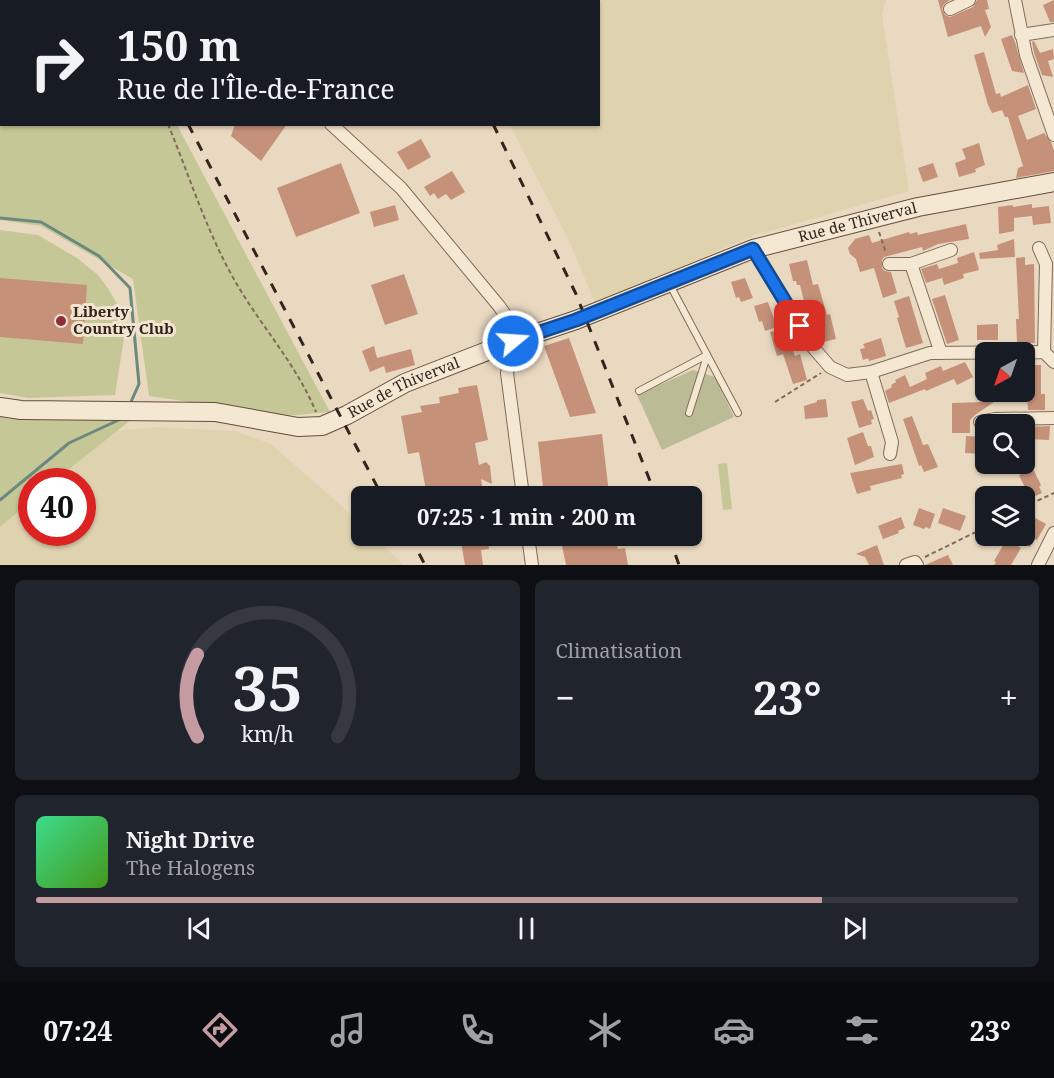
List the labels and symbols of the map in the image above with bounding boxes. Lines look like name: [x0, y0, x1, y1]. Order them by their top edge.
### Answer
street label: Rue de Thiverval: [796, 197, 919, 246]
pin: [774, 300, 825, 351]
place label: Liberty Country Club: [73, 301, 174, 338]
position arrow: [481, 309, 545, 373]
marker: Liberty Country Club: [54, 314, 68, 328]
north arrow: [975, 342, 1035, 402]
street label: Rue de Thiverval: [344, 352, 462, 422]
speed limit sign: 40: [18, 468, 96, 546]

